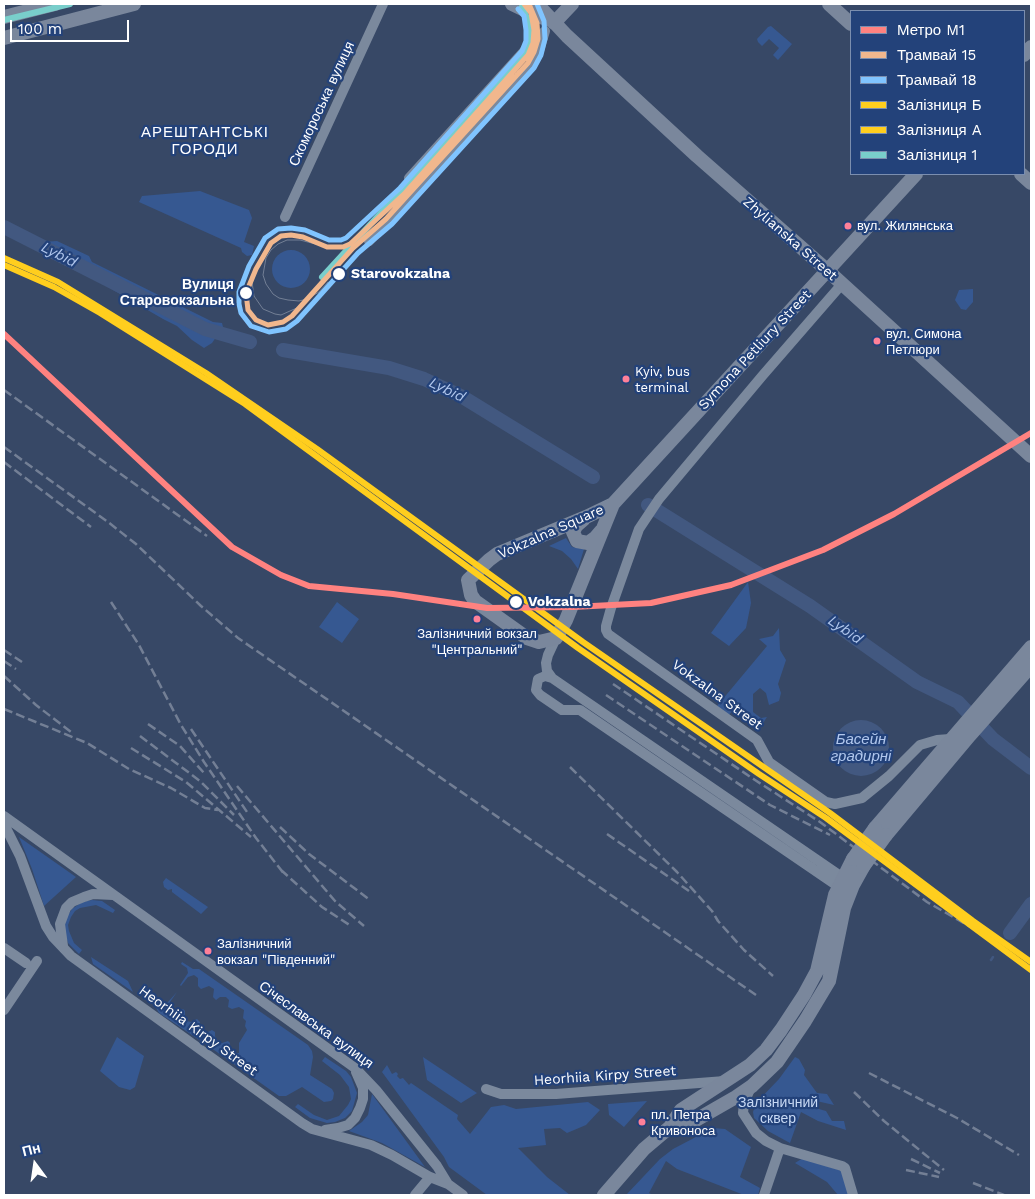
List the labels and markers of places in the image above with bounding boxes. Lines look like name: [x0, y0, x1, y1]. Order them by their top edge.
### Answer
place label: вул. Жилянська: [857, 218, 953, 234]
marker: вул. Жилянська: [843, 221, 853, 231]
marker: Starovokzalna: [331, 266, 347, 282]
place label: Starovokzalna: [351, 266, 450, 282]
place label: Вулиця Старовокзальна: [120, 277, 234, 310]
marker: Вулиця Старовокзальна: [238, 285, 254, 301]
place label: вул. Симона Петлюри: [886, 326, 962, 357]
marker: вул. Симона Петлюри: [872, 336, 882, 346]
place label: Kyiv, bus terminal: [635, 364, 690, 395]
marker: Kyiv, bus terminal: [621, 374, 631, 384]
marker: Vokzalna: [508, 594, 524, 610]
place label: Vokzalna: [528, 594, 591, 610]
marker: Залізничний вокзал "Центральний": [472, 614, 482, 624]
place label: Залізничний вокзал "Центральний": [417, 626, 537, 657]
place label: Залізничний вокзал "Південний": [217, 936, 335, 967]
marker: Залізничний вокзал "Південний": [203, 946, 213, 956]
place label: пл. Петра Кривоноса: [651, 1107, 715, 1138]
marker: пл. Петра Кривоноса: [637, 1117, 647, 1127]

